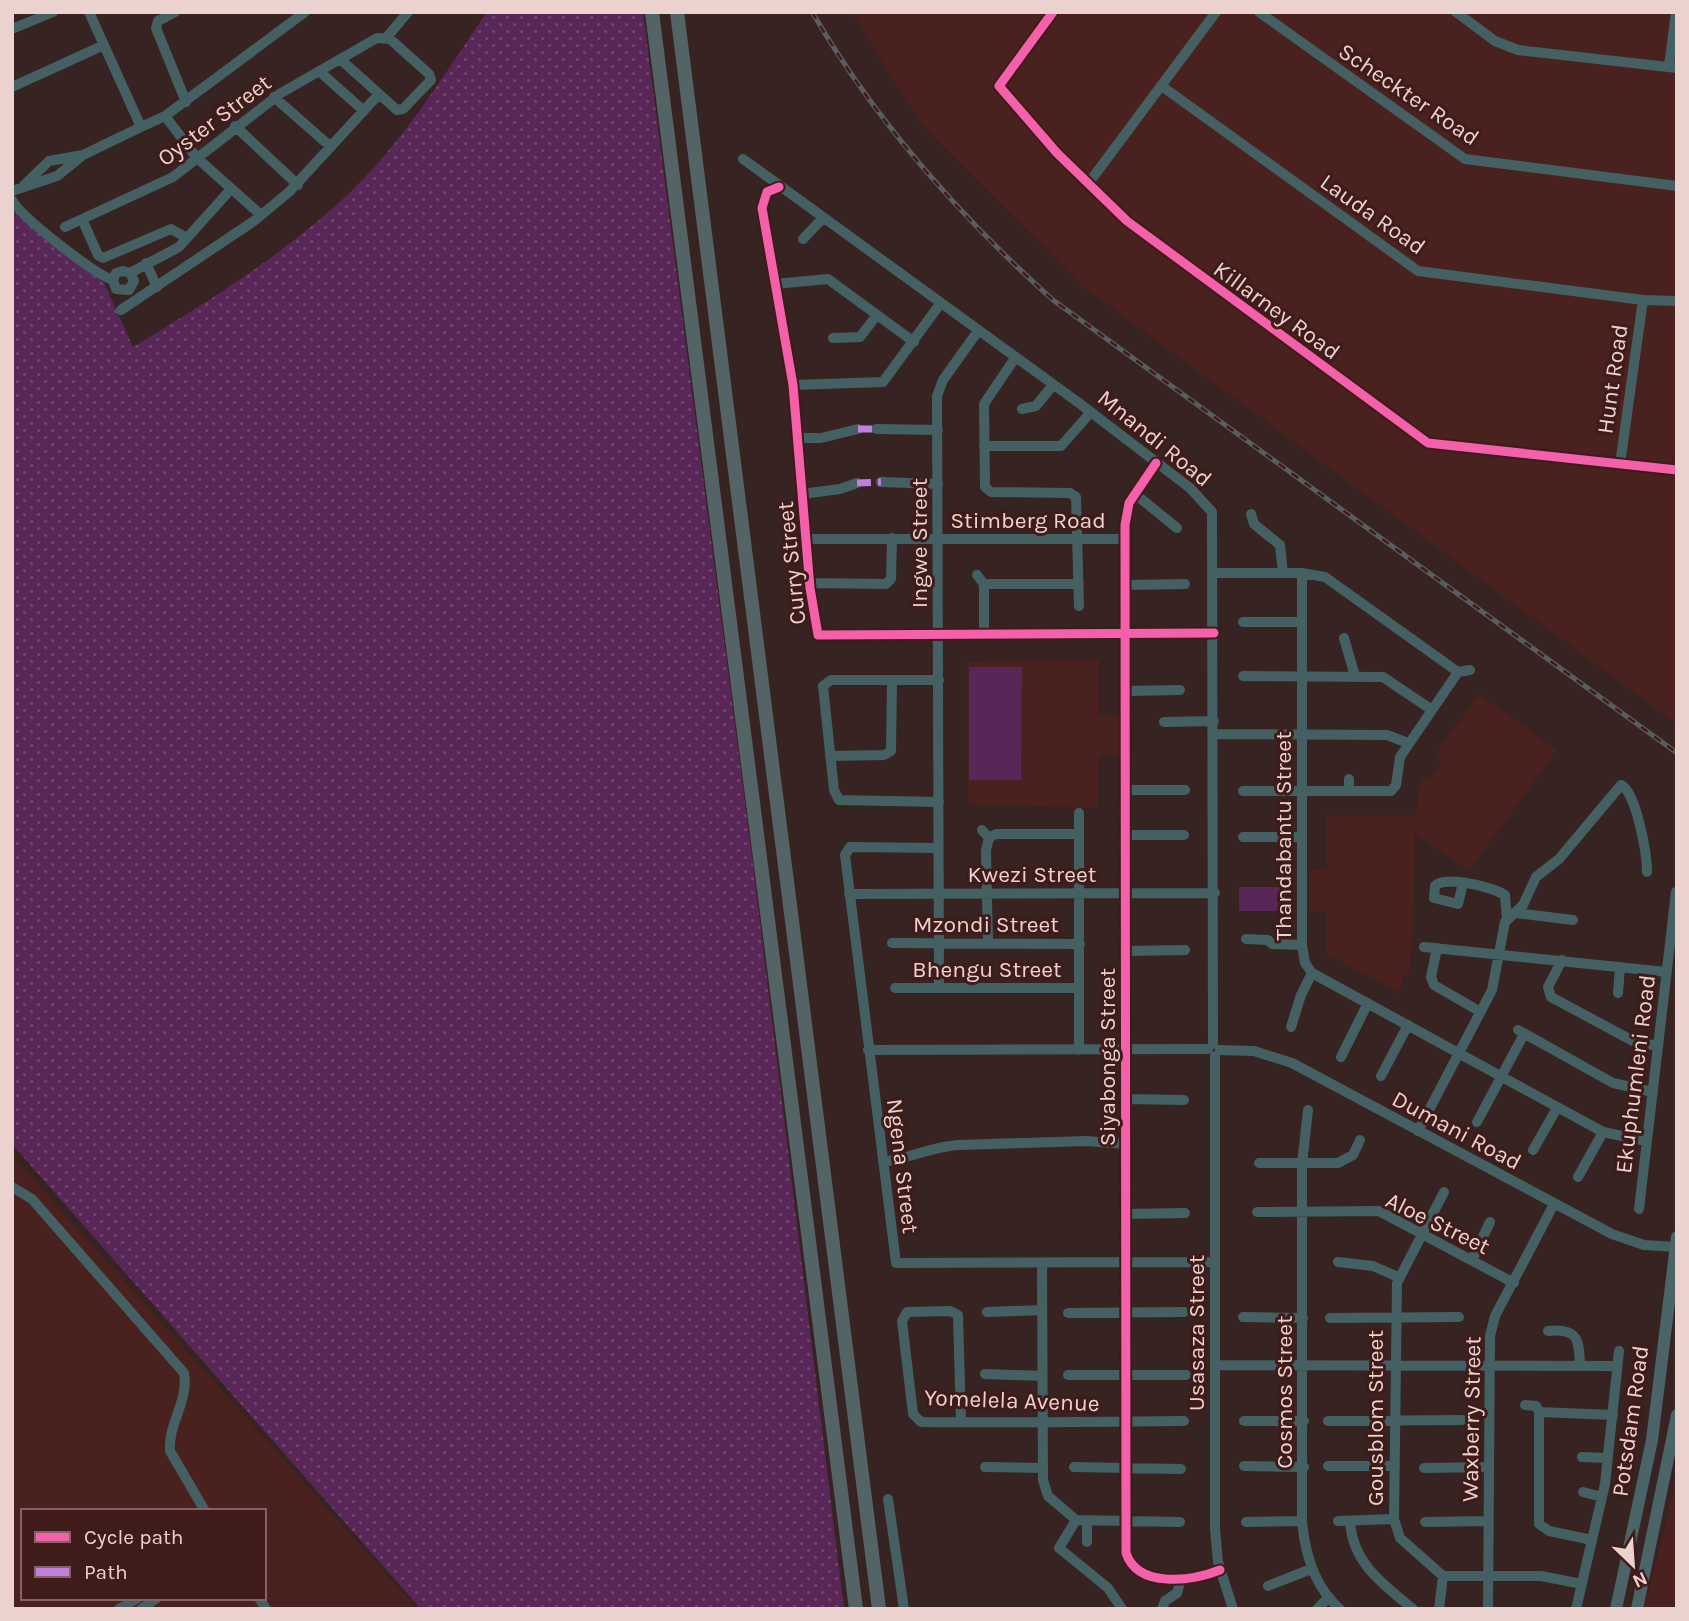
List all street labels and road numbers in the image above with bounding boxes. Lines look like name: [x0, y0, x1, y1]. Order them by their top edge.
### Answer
street label: Scheckter Road: [1333, 38, 1484, 151]
street label: Oyster Street: [152, 69, 277, 172]
street label: Lauda Road: [1315, 168, 1430, 260]
street label: Killarney Road: [1208, 256, 1345, 365]
street label: Hunt Road: [1591, 323, 1634, 436]
street label: Mnandi Road: [1092, 384, 1217, 493]
street label: Ingwe Street: [906, 477, 933, 608]
street label: Curry Street: [772, 500, 811, 626]
street label: Stimberg Road: [950, 507, 1106, 534]
street label: Thandabantu Street: [1270, 731, 1297, 941]
street label: Kwezi Street: [968, 861, 1097, 888]
street label: Mzondi Street: [913, 911, 1059, 938]
street label: Bhengu Street: [912, 956, 1062, 983]
street label: Siyabonga Street: [1094, 967, 1121, 1146]
street label: Ekuphumleni Road: [1610, 973, 1661, 1175]
street label: Dumani Road: [1388, 1085, 1526, 1176]
street label: Ngena Street: [881, 1097, 924, 1235]
street label: Aloe Street: [1381, 1187, 1495, 1260]
street label: Usasaza Street: [1183, 1254, 1210, 1411]
street label: Cosmos Street: [1271, 1315, 1298, 1469]
street label: Gousblom Street: [1362, 1330, 1389, 1506]
street label: Waxberry Street: [1457, 1336, 1486, 1502]
street label: Potsdam Road: [1607, 1344, 1654, 1498]
street label: Yomelela Avenue: [924, 1384, 1100, 1417]

